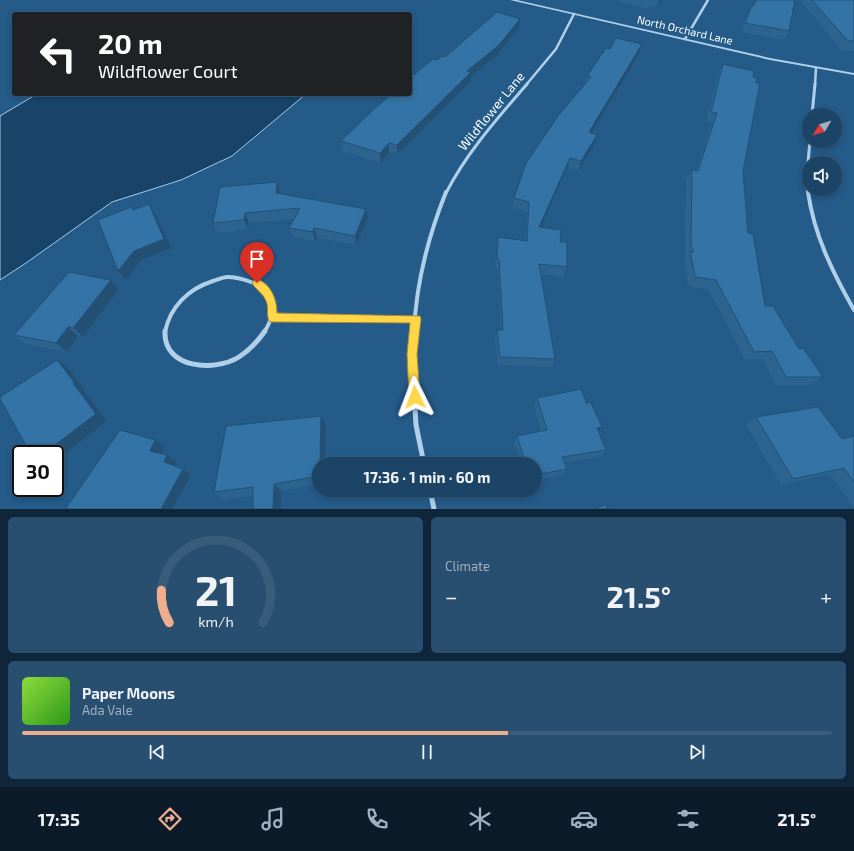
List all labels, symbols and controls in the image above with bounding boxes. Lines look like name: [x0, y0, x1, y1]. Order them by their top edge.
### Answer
street label: North Orchard Lane: [636, 12, 734, 47]
text: 20 m: [98, 26, 163, 60]
icon: left: [32, 28, 84, 80]
text: Wildflower Court: [98, 60, 238, 82]
street label: Wildflower Lane: [454, 68, 528, 154]
north arrow: [802, 108, 842, 148]
map controls: [802, 108, 842, 196]
button: sound: [802, 156, 842, 196]
pin: [240, 242, 274, 283]
icon: arrive: [246, 248, 268, 270]
position arrow: [394, 376, 436, 418]
speed limit sign: 30: [12, 445, 64, 497]
text: 17:36 · 1 min · 60 m: [364, 468, 490, 486]
text: Climate: [445, 558, 490, 574]
text: 21: [194, 564, 237, 614]
text: 21.5°: [607, 578, 671, 614]
text: −: [445, 583, 458, 609]
text: +: [820, 583, 832, 609]
text: km/h: [198, 613, 233, 630]
text: Paper Moons: [82, 684, 175, 702]
text: Ada Vale: [82, 702, 133, 718]
icon: previous: [146, 741, 168, 763]
icon: pause: [416, 741, 438, 763]
icon: next: [686, 741, 708, 763]
icon: directions: [156, 805, 184, 833]
icon: music: [259, 805, 287, 833]
icon: phone: [363, 805, 391, 833]
icon: climate: [466, 805, 494, 833]
icon: car: [570, 805, 598, 833]
icon: filters: [674, 805, 702, 833]
text: 17:35: [38, 808, 80, 830]
text: 21.5°: [777, 808, 816, 830]

